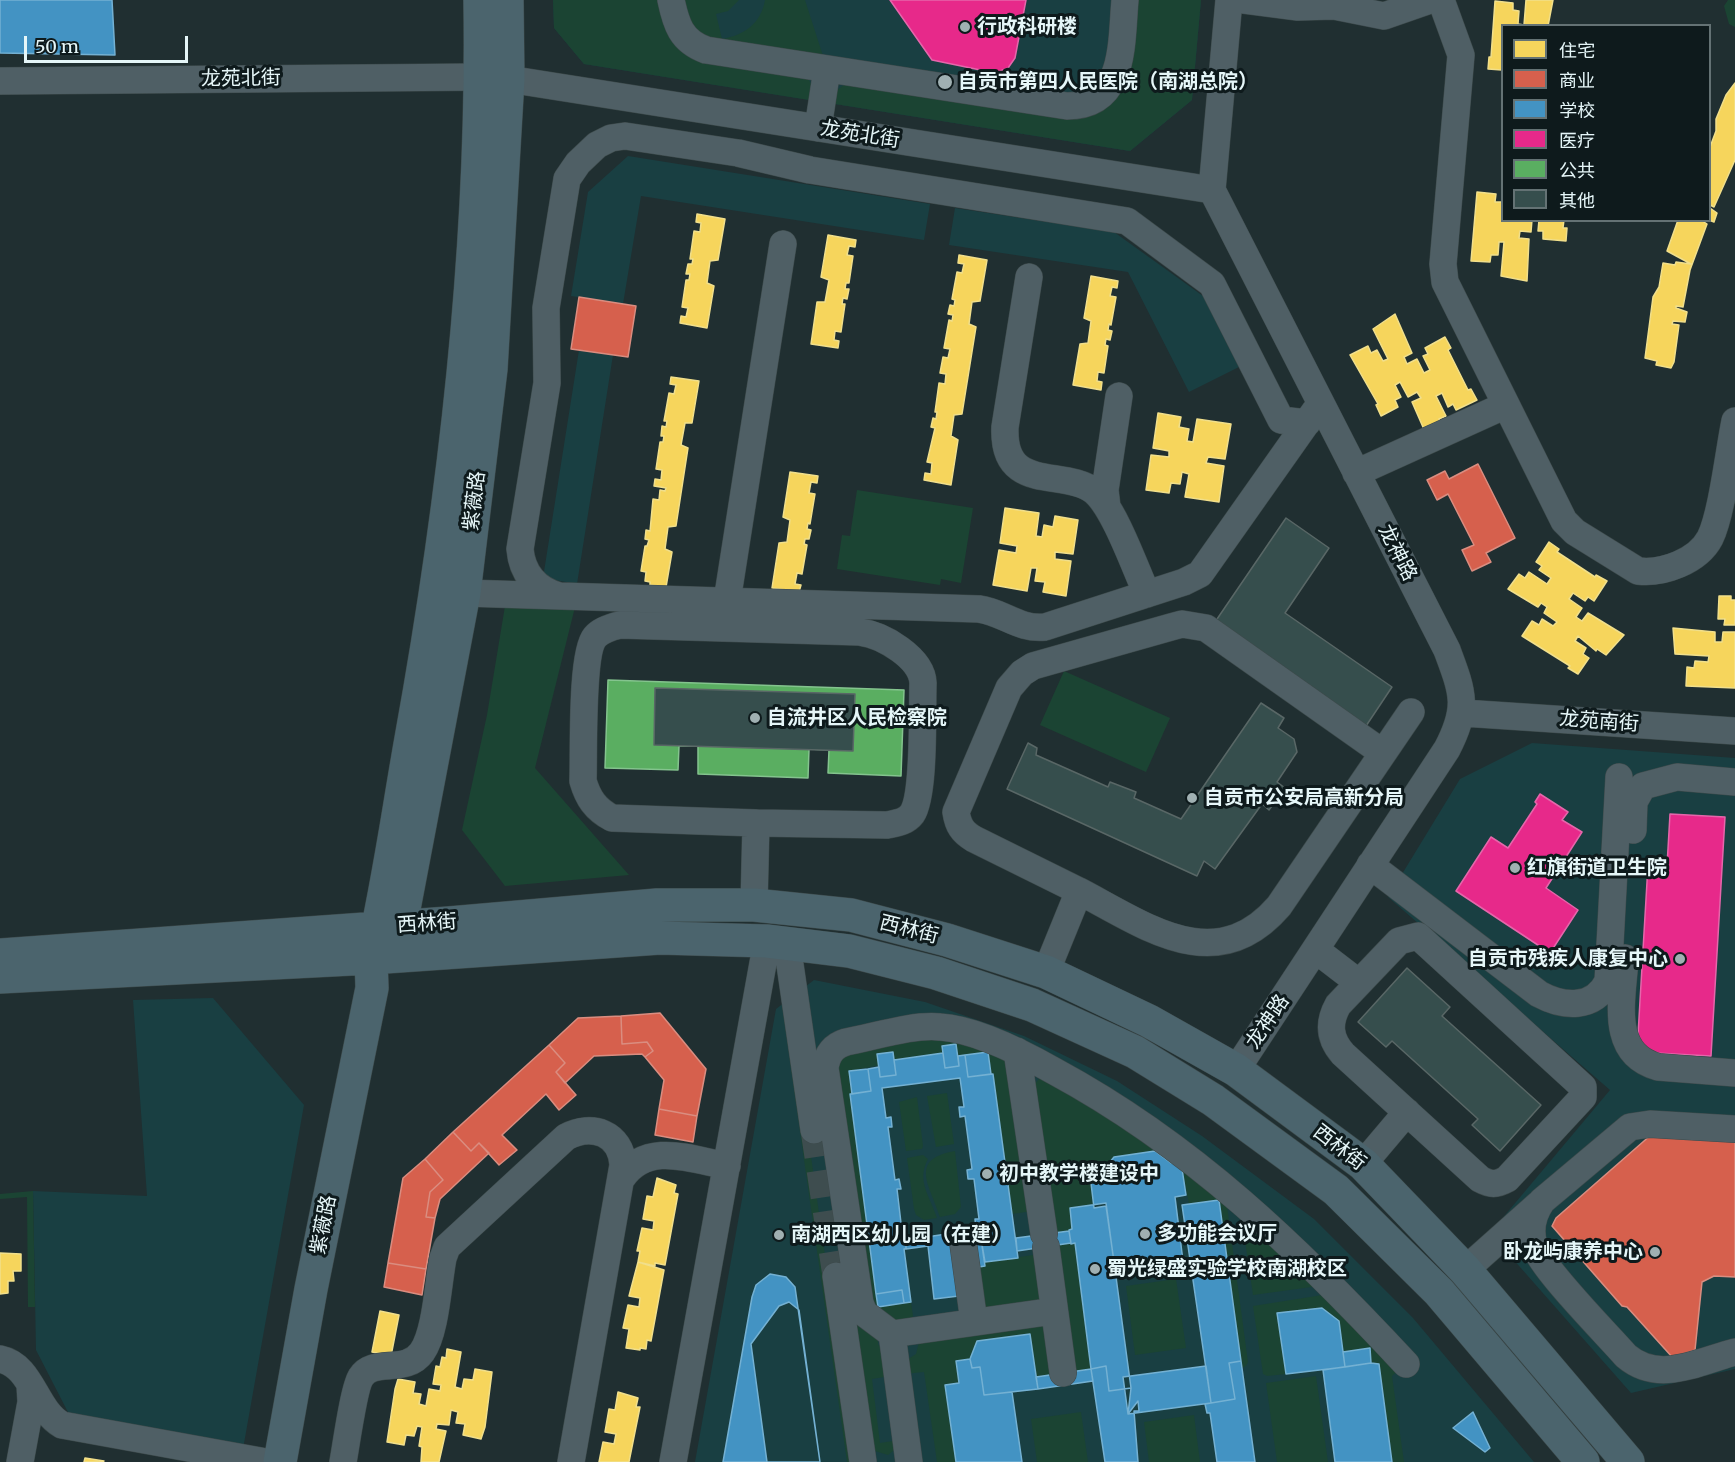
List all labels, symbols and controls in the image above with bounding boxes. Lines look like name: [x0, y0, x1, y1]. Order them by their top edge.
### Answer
place label: 行政科研楼: [977, 15, 1077, 39]
marker: 行政科研楼: [958, 20, 972, 34]
scale bar: [27, 24, 190, 62]
legend: [1501, 24, 1711, 222]
text: 50 m: [35, 35, 79, 58]
text: 住宅: [1559, 39, 1595, 62]
street label: 龙苑北街: [201, 66, 281, 92]
text: 商业: [1559, 69, 1595, 92]
place label: 自贡市第四人民医院（南湖总院）: [958, 70, 1258, 94]
marker: 自贡市第四人民医院（南湖总院）: [936, 73, 954, 91]
text: 学校: [1559, 99, 1595, 122]
street label: 龙苑北街: [819, 117, 901, 153]
text: 医疗: [1559, 129, 1595, 152]
text: 公共: [1559, 159, 1595, 182]
text: 其他: [1559, 189, 1595, 212]
street label: 紫薇路: [459, 470, 491, 532]
street label: 龙神路: [1373, 521, 1421, 585]
place label: 自流井区人民检察院: [767, 706, 947, 730]
street label: 龙苑南街: [1558, 707, 1640, 737]
marker: 自流井区人民检察院: [748, 711, 762, 725]
place label: 自贡市公安局高新分局: [1204, 786, 1404, 810]
marker: 自贡市公安局高新分局: [1185, 791, 1199, 805]
place label: 红旗街道卫生院: [1527, 856, 1667, 880]
marker: 红旗街道卫生院: [1508, 861, 1522, 875]
street label: 西林街: [396, 910, 458, 938]
street label: 西林街: [877, 911, 941, 949]
place label: 自贡市残疾人康复中心: [1468, 947, 1668, 971]
marker: 自贡市残疾人康复中心: [1673, 952, 1687, 966]
street label: 龙神路: [1241, 990, 1295, 1054]
street label: 西林街: [1308, 1120, 1370, 1176]
place label: 初中教学楼建设中: [999, 1162, 1159, 1186]
marker: 初中教学楼建设中: [980, 1167, 994, 1181]
street label: 紫薇路: [306, 1193, 342, 1257]
place label: 多功能会议厅: [1157, 1222, 1277, 1246]
place label: 南湖西区幼儿园（在建）: [791, 1223, 1011, 1247]
marker: 多功能会议厅: [1138, 1227, 1152, 1241]
marker: 南湖西区幼儿园（在建）: [772, 1228, 786, 1242]
place label: 卧龙屿康养中心: [1503, 1240, 1643, 1264]
marker: 卧龙屿康养中心: [1648, 1245, 1662, 1259]
place label: 蜀光绿盛实验学校南湖校区: [1107, 1257, 1347, 1281]
marker: 蜀光绿盛实验学校南湖校区: [1088, 1262, 1102, 1276]

